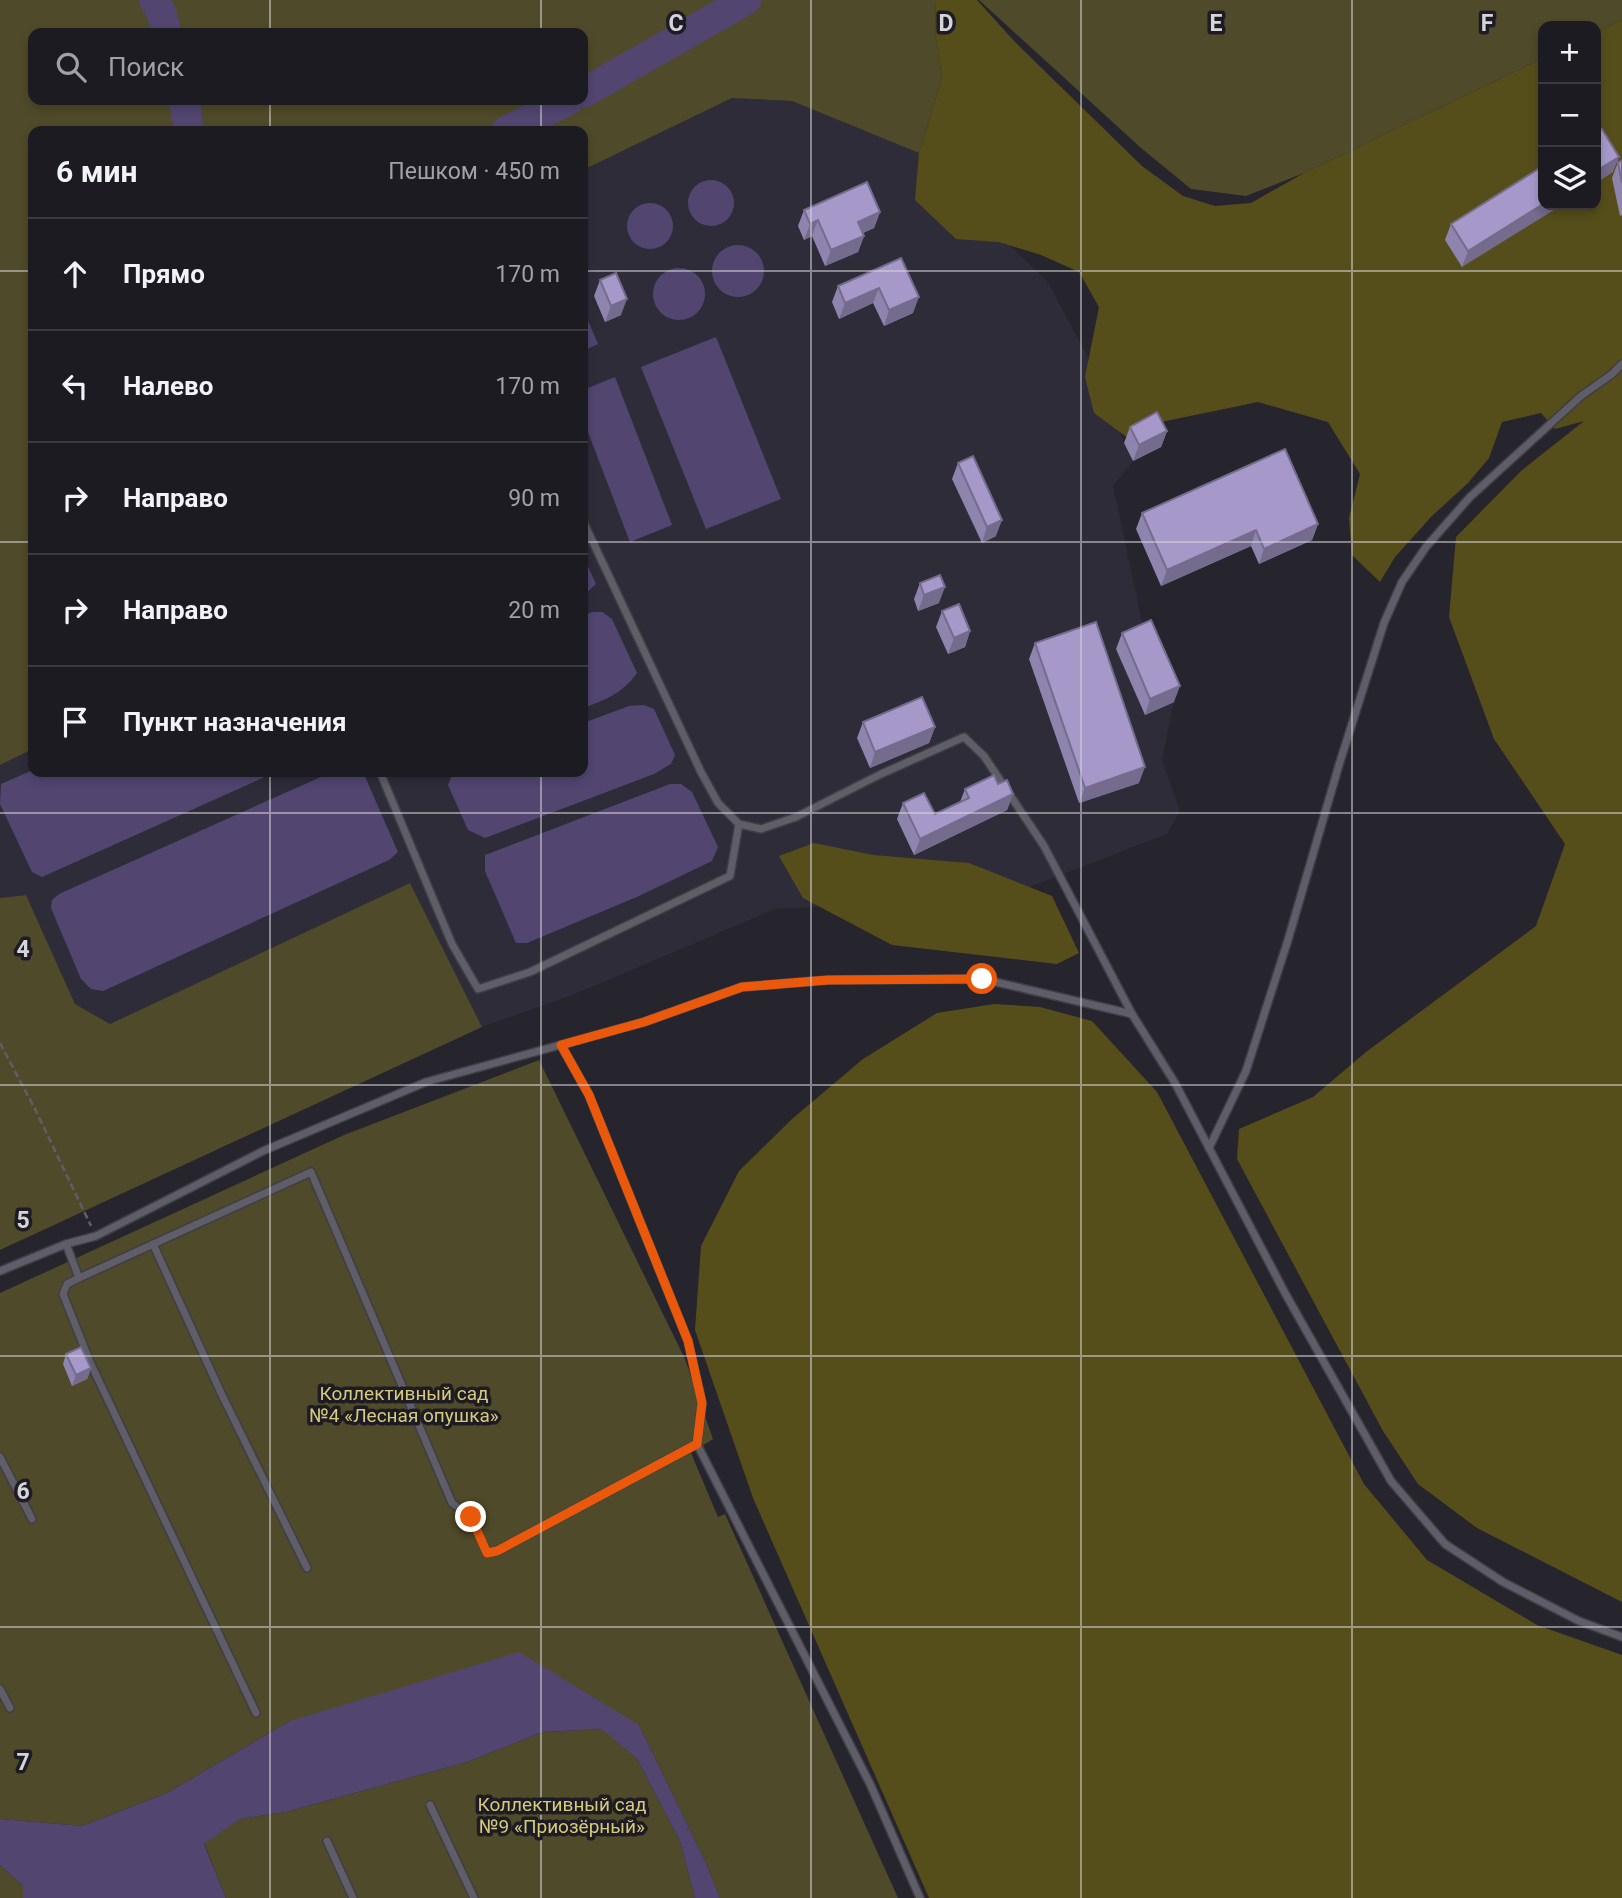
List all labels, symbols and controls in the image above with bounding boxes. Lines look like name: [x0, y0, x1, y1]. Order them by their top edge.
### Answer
text: C: [668, 10, 684, 37]
text: D: [939, 10, 953, 37]
text: E: [1210, 10, 1223, 37]
text: F: [1481, 10, 1494, 37]
map controls: [1538, 21, 1601, 210]
button: +: [1538, 21, 1601, 84]
search box: [28, 28, 588, 105]
icon: search: [52, 48, 90, 86]
text: Поиск: [108, 52, 184, 82]
button: −: [1538, 84, 1601, 147]
button: layers: [1538, 147, 1601, 210]
text: 6 мин: [56, 154, 137, 189]
text: Пешком · 450 m: [388, 158, 560, 185]
icon: ahead: [56, 255, 94, 293]
text: Прямо: [123, 259, 205, 289]
text: 170 m: [495, 261, 560, 288]
icon: left: [56, 367, 94, 405]
text: Налево: [123, 371, 213, 401]
text: 170 m: [495, 373, 560, 400]
icon: right: [56, 479, 94, 517]
text: Направо: [123, 483, 228, 513]
text: 90 m: [508, 485, 560, 512]
icon: right: [56, 591, 94, 629]
text: Направо: [123, 595, 228, 625]
text: 20 m: [508, 597, 560, 624]
icon: arrive: [56, 703, 94, 741]
text: Пункт назначения: [123, 707, 347, 737]
text: 4: [16, 936, 30, 963]
route start: [966, 963, 997, 994]
text: 5: [16, 1207, 30, 1234]
park label: Коллективный сад №4 «Лесная опушка»: [309, 1382, 499, 1427]
text: 6: [16, 1478, 30, 1505]
route end: [455, 1501, 486, 1532]
text: 7: [16, 1749, 30, 1776]
park label: Коллективный сад №9 «Приозёрный»: [477, 1793, 647, 1838]

